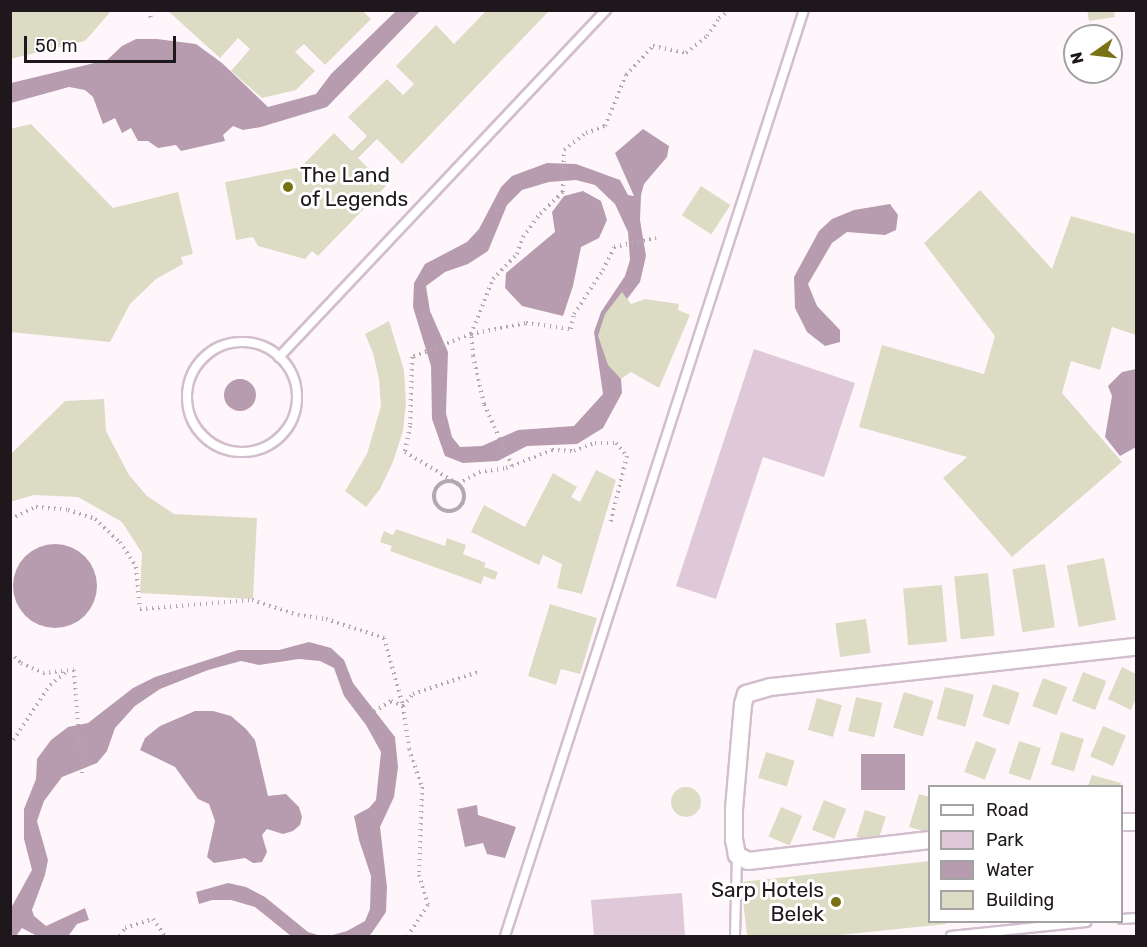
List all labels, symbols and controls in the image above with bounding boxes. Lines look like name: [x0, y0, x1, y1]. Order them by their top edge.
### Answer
scale bar: [27, 24, 178, 62]
north arrow: [1063, 24, 1123, 84]
text: 50 m: [35, 35, 78, 57]
text: N: [1066, 50, 1088, 66]
place label: The Land of Legends: [300, 162, 409, 212]
marker: The Land of Legends: [281, 180, 295, 194]
legend: [928, 785, 1123, 923]
text: Road: [986, 799, 1029, 821]
text: Park: [986, 829, 1023, 851]
text: Water: [986, 859, 1034, 881]
place label: Sarp Hotels Belek: [711, 877, 824, 927]
text: Building: [986, 889, 1054, 911]
marker: Sarp Hotels Belek: [829, 895, 843, 909]

